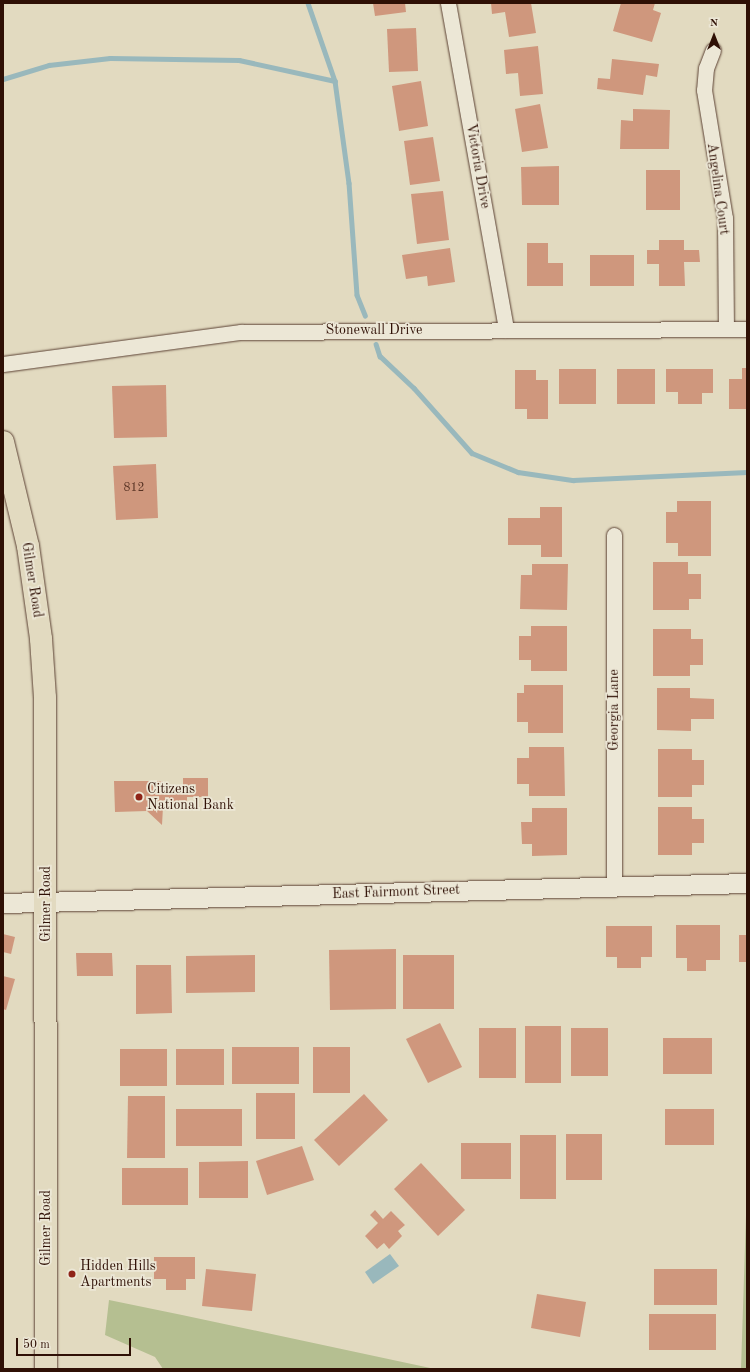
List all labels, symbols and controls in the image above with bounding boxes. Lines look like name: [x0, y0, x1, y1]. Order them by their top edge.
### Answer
north arrow: [694, 16, 734, 56]
text: N: [710, 18, 718, 29]
street label: Victoria Drive: [462, 122, 494, 210]
street label: Angelina Court: [703, 142, 733, 236]
street label: Stonewall Drive: [326, 322, 422, 338]
house number: 812: [124, 482, 144, 496]
street label: Gilmer Road: [18, 541, 46, 619]
street label: Georgia Lane: [606, 669, 622, 751]
place label: Citizens National Bank: [147, 781, 234, 814]
marker: Citizens National Bank: [134, 792, 144, 802]
street label: Gilmer Road: [38, 866, 54, 942]
street label: East Fairmont Street: [332, 881, 460, 903]
street label: Gilmer Road: [38, 1190, 54, 1266]
place label: Hidden Hills Apartments: [80, 1258, 156, 1290]
marker: Hidden Hills Apartments: [67, 1269, 77, 1279]
scale bar: [18, 1330, 133, 1356]
text: 50 m: [23, 1339, 50, 1351]

